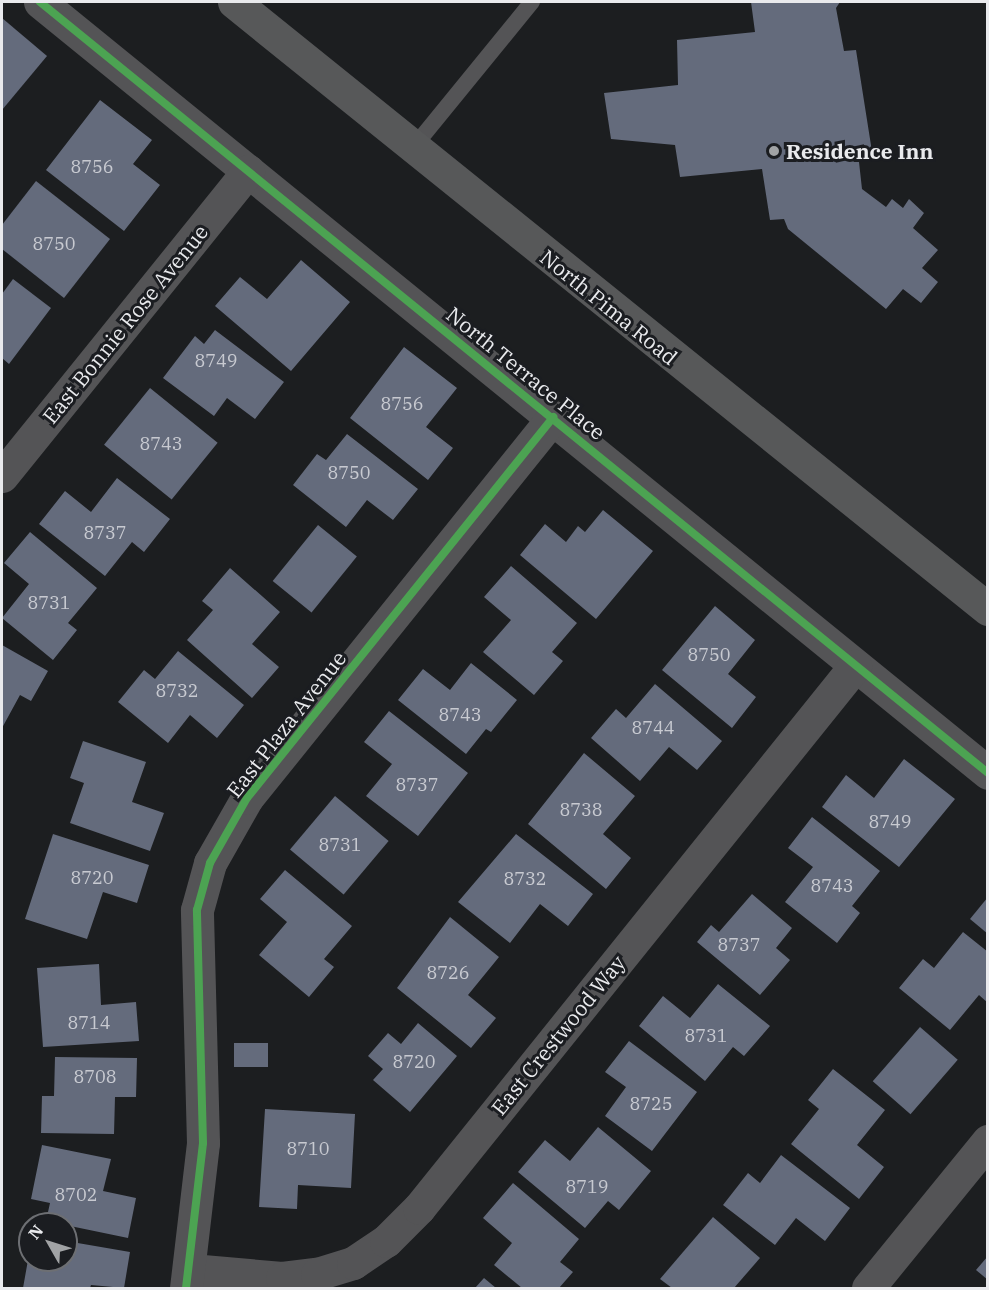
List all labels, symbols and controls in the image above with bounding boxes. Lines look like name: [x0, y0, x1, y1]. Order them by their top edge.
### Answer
place label: Residence Inn: [786, 138, 933, 164]
marker: Residence Inn: [767, 144, 781, 158]
house number: 8756: [70, 156, 114, 178]
street label: East Bonnie Rose Avenue: [37, 219, 213, 429]
house number: 8750: [32, 233, 76, 255]
street label: North Pima Road: [535, 244, 683, 370]
street label: North Terrace Place: [442, 301, 610, 445]
house number: 8749: [194, 350, 238, 372]
house number: 8756: [380, 393, 424, 415]
house number: 8743: [139, 433, 183, 455]
house number: 8750: [327, 462, 371, 484]
house number: 8737: [83, 522, 127, 544]
house number: 8731: [27, 592, 71, 614]
house number: 8750: [687, 644, 731, 666]
street label: East Plaza Avenue: [221, 646, 351, 802]
house number: 8732: [155, 680, 199, 702]
house number: 8743: [438, 704, 482, 726]
house number: 8744: [631, 717, 675, 739]
house number: 8737: [395, 774, 439, 796]
house number: 8738: [559, 799, 603, 821]
house number: 8749: [868, 811, 912, 833]
house number: 8731: [318, 834, 362, 856]
house number: 8720: [70, 867, 114, 889]
house number: 8732: [503, 868, 547, 890]
house number: 8743: [810, 875, 854, 897]
house number: 8737: [717, 934, 761, 956]
street label: East Crestwood Way: [486, 950, 630, 1120]
house number: 8726: [426, 962, 470, 984]
house number: 8714: [67, 1012, 111, 1034]
house number: 8731: [684, 1025, 728, 1047]
house number: 8720: [392, 1051, 436, 1073]
house number: 8708: [73, 1066, 117, 1088]
house number: 8725: [629, 1093, 673, 1115]
house number: 8710: [286, 1138, 330, 1160]
house number: 8719: [565, 1176, 609, 1198]
house number: 8702: [54, 1184, 98, 1206]
north arrow: [18, 1212, 78, 1272]
text: N: [24, 1221, 47, 1243]

